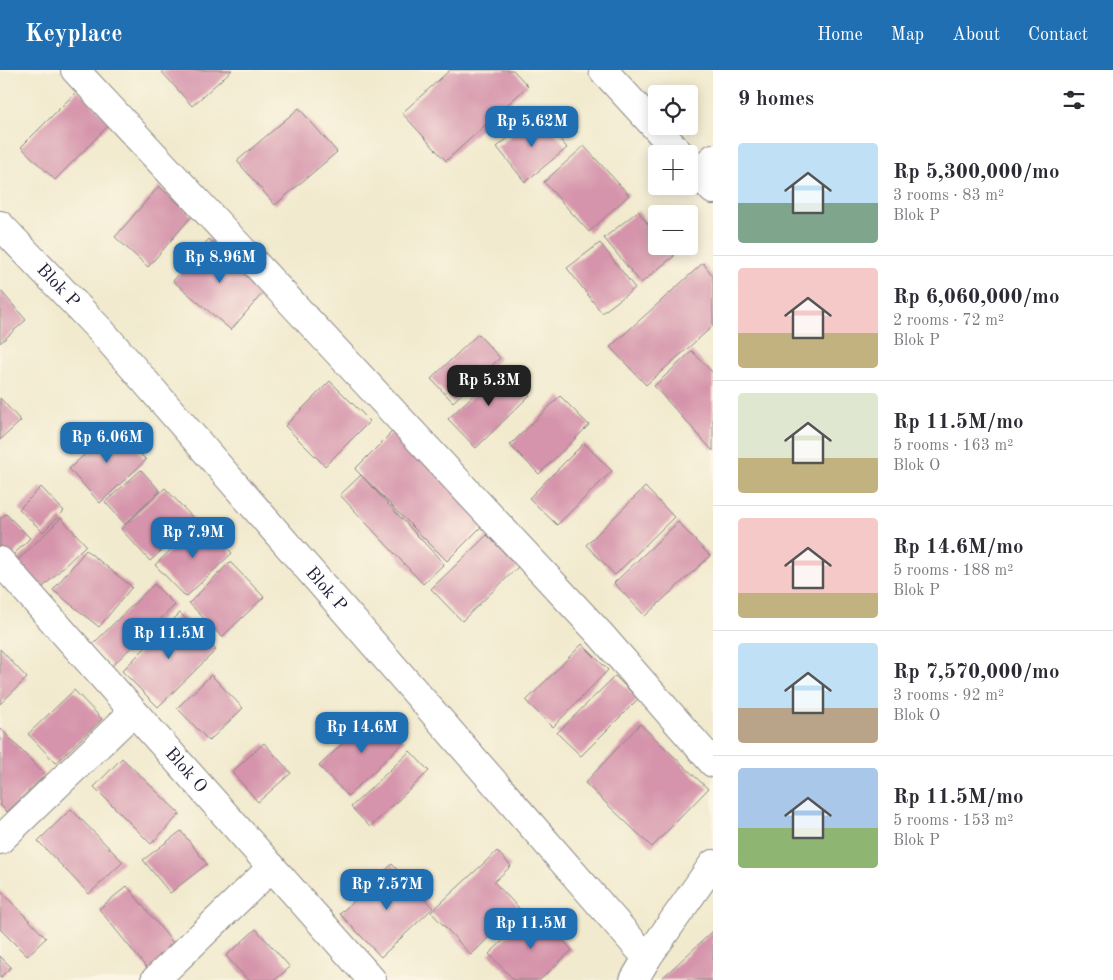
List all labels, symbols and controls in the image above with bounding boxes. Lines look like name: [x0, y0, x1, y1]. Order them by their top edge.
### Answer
text: Keyplace: [25, 23, 123, 47]
text: Home: [817, 26, 863, 44]
text: Map: [891, 26, 924, 44]
text: About: [952, 26, 1000, 44]
text: Contact: [1028, 26, 1088, 44]
map controls: [648, 85, 698, 255]
button: locate: [648, 85, 698, 135]
icon: filters: [1060, 86, 1088, 114]
text: 9 homes: [738, 89, 814, 110]
pin: Rp 5.62M: [480, 106, 584, 148]
text: Rp 5.62M: [496, 114, 568, 130]
button: +: [648, 145, 698, 195]
text: Rp 5,300,000/mo: [893, 162, 1060, 183]
icon: home: [778, 163, 838, 223]
text: 3 rooms · 83 m²: [893, 188, 1004, 204]
button: −: [648, 205, 698, 255]
text: Blok P: [893, 208, 940, 224]
pin: Rp 8.96M: [168, 242, 272, 284]
text: Rp 8.96M: [184, 250, 256, 266]
street label: Blok P: [33, 260, 83, 311]
text: Rp 6,060,000/mo: [893, 287, 1060, 308]
icon: home: [778, 288, 838, 348]
text: 2 rooms · 72 m²: [893, 313, 1004, 329]
text: Blok P: [893, 333, 940, 349]
pin: Rp 5.3M: [443, 364, 535, 407]
text: Rp 5.3M: [458, 373, 520, 389]
text: Rp 11.5M/mo: [893, 412, 1024, 433]
icon: home: [778, 413, 838, 473]
pin: Rp 6.06M: [55, 422, 159, 464]
text: Rp 6.06M: [71, 430, 143, 446]
text: 5 rooms · 163 m²: [893, 438, 1013, 454]
text: Blok O: [893, 458, 940, 474]
pin: Rp 7.9M: [147, 516, 239, 559]
text: Rp 7.9M: [162, 525, 224, 541]
text: Rp 14.6M/mo: [893, 537, 1024, 558]
icon: home: [778, 538, 838, 598]
street label: Blok P: [302, 563, 350, 615]
text: 5 rooms · 188 m²: [893, 563, 1013, 579]
text: Blok P: [893, 583, 940, 599]
pin: Rp 11.5M: [117, 618, 221, 660]
text: Rp 11.5M: [133, 626, 205, 642]
text: Rp 7,570,000/mo: [893, 662, 1060, 683]
icon: home: [778, 663, 838, 723]
text: 3 rooms · 92 m²: [893, 688, 1004, 704]
text: Blok O: [893, 708, 940, 724]
pin: Rp 14.6M: [310, 712, 414, 754]
text: Rp 14.6M: [326, 720, 398, 736]
street label: Blok O: [161, 744, 210, 796]
text: Rp 11.5M/mo: [893, 787, 1024, 808]
icon: home: [778, 788, 838, 848]
text: 5 rooms · 153 m²: [893, 813, 1013, 829]
text: Blok P: [893, 833, 940, 849]
pin: Rp 7.57M: [335, 868, 439, 911]
text: Rp 7.57M: [351, 877, 423, 893]
pin: Rp 11.5M: [479, 908, 583, 950]
text: Rp 11.5M: [495, 916, 567, 932]

